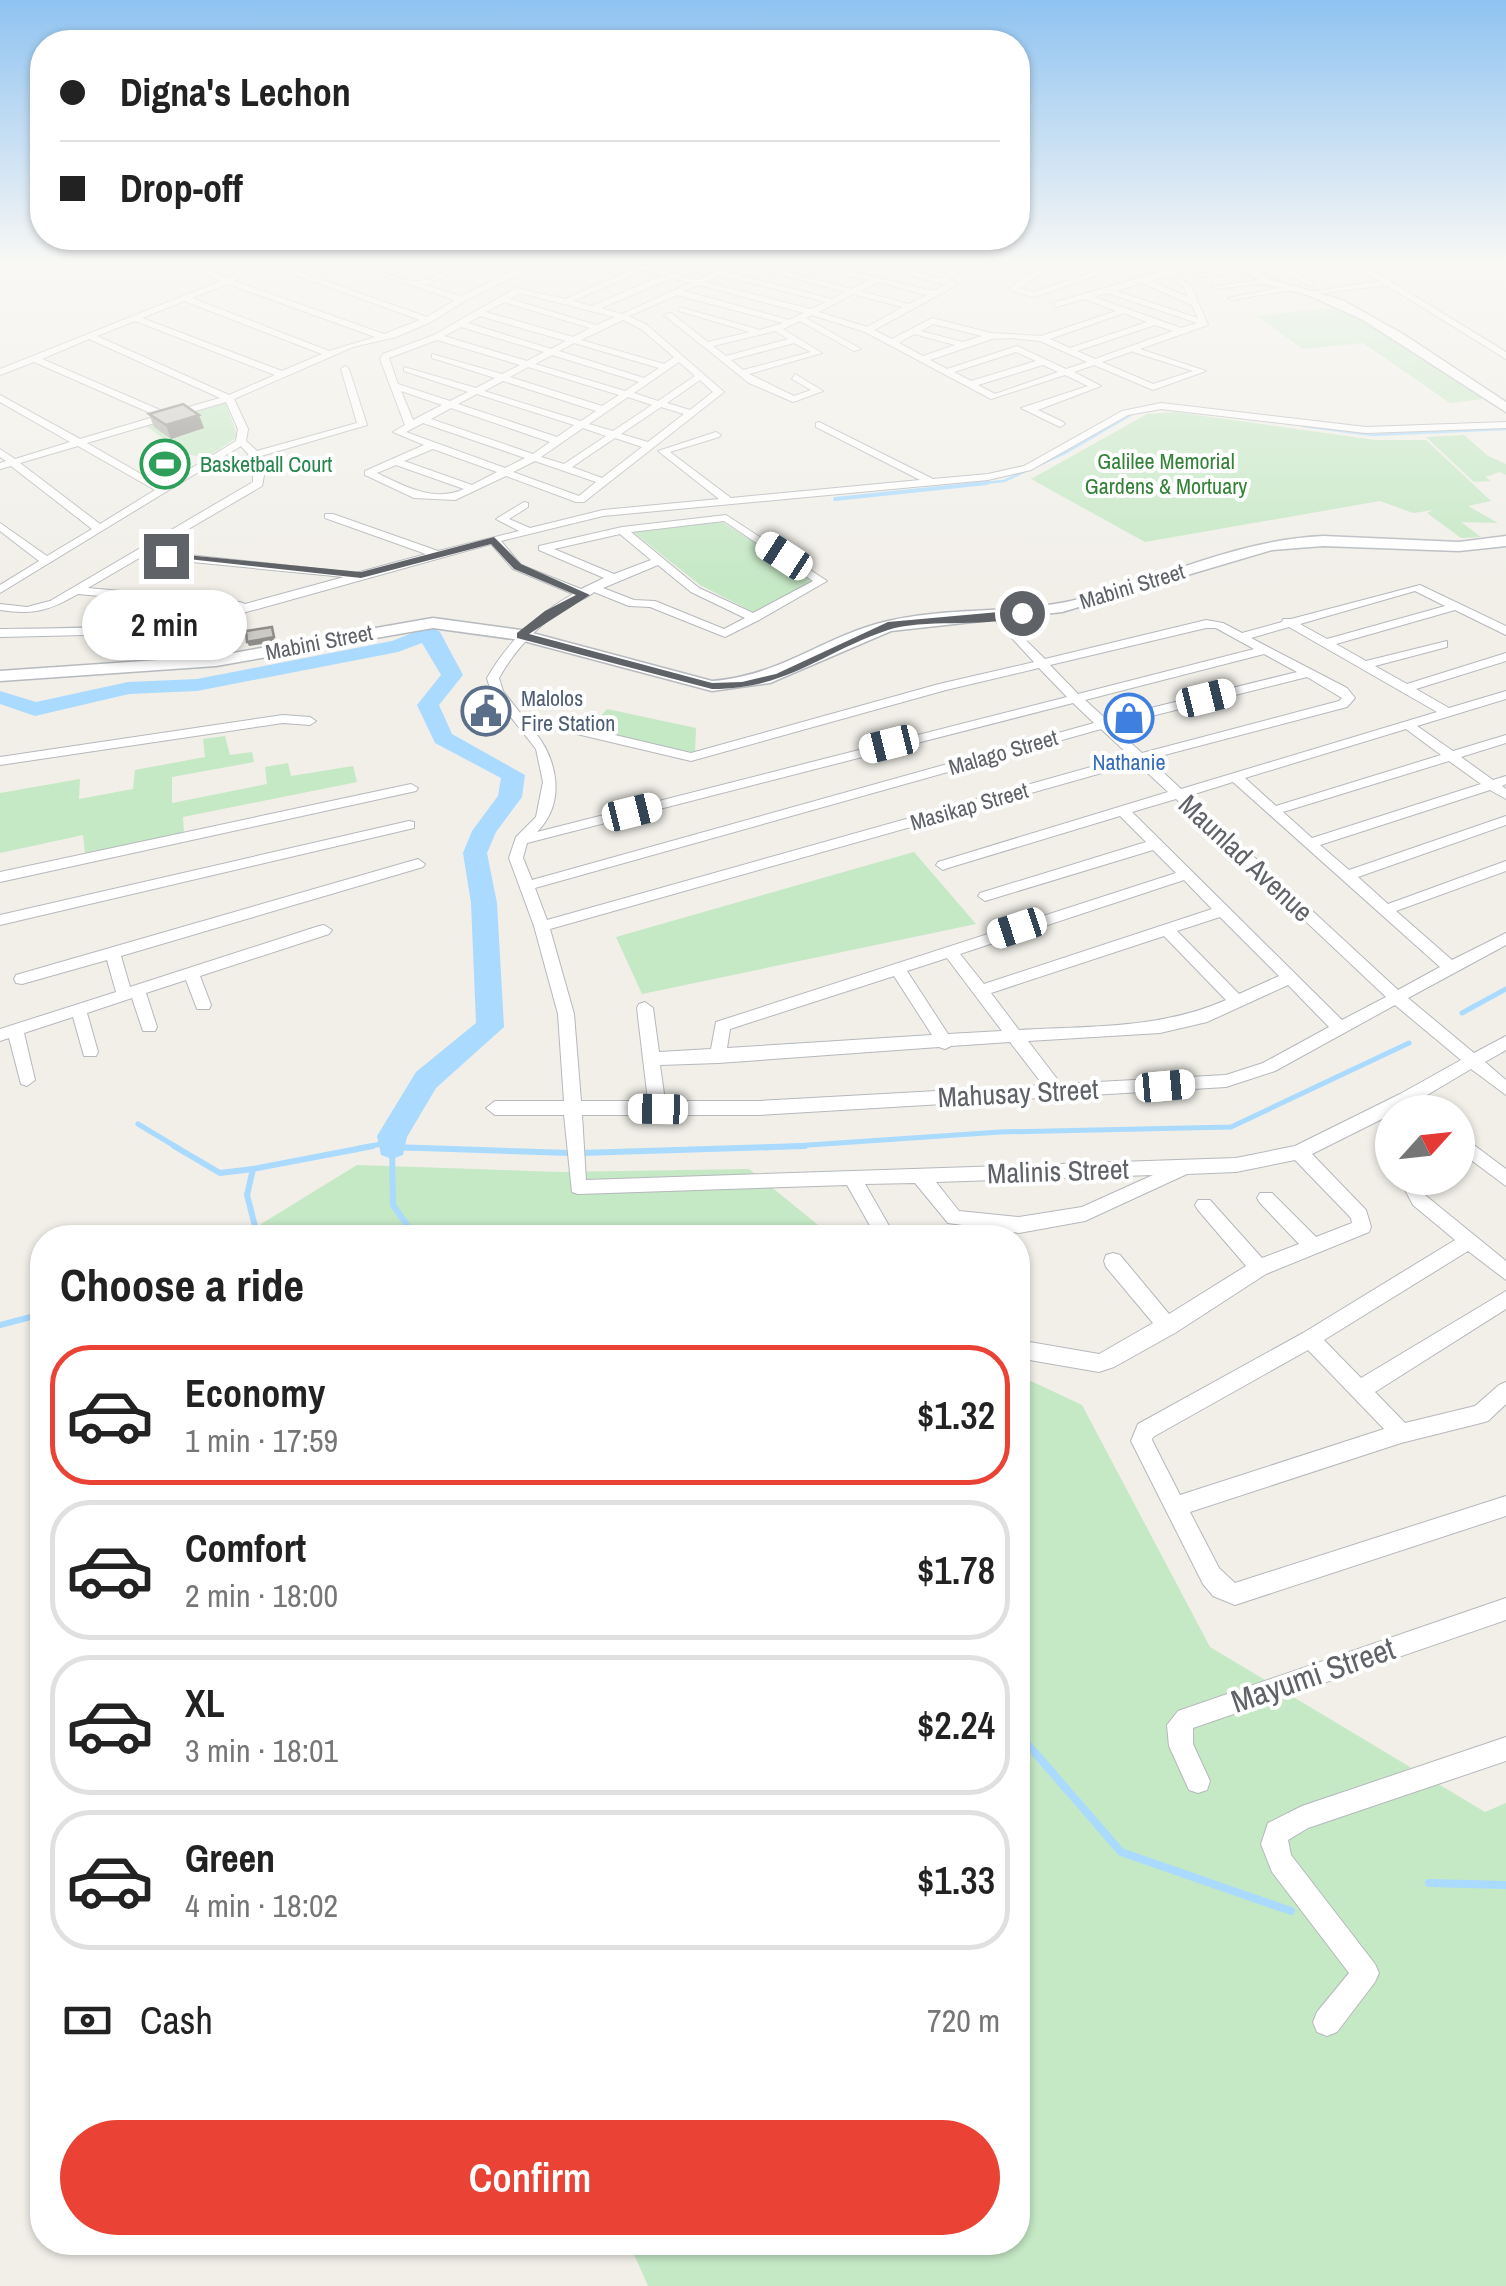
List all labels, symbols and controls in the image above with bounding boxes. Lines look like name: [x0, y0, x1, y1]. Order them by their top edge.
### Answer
text: Digna's Lechon: [120, 67, 351, 118]
text: Drop-off: [120, 163, 243, 214]
sports icon: Basketball Court: [139, 438, 191, 490]
park label: Galilee Memorial Gardens & Mortuary: [1085, 446, 1247, 501]
place label: Basketball Court: [200, 449, 332, 479]
car: [751, 527, 817, 585]
route end: [144, 534, 189, 579]
street label: Mabini Street: [1076, 556, 1188, 616]
callout: 2 min: [84, 591, 248, 661]
route start: [1000, 591, 1045, 636]
text: 2 min: [131, 603, 198, 646]
street label: Mabini Street: [263, 617, 375, 667]
car: [1173, 676, 1239, 720]
place label: Malolos Fire Station: [521, 683, 615, 738]
public building icon: Malolos Fire Station: [460, 685, 512, 737]
shop icon: Nathanie: [1103, 692, 1155, 744]
car: [856, 722, 922, 766]
street label: Malago Street: [945, 722, 1061, 782]
place label: Nathanie: [1092, 747, 1166, 777]
street label: Masikap Street: [907, 775, 1031, 837]
street label: Maunlad Avenue: [1171, 786, 1321, 930]
car: [599, 790, 665, 834]
car: [984, 904, 1050, 952]
car: [1134, 1068, 1196, 1104]
street label: Mahusay Street: [937, 1070, 1099, 1116]
car: [628, 1093, 688, 1125]
north arrow: [1375, 1095, 1475, 1195]
map controls: [1375, 1095, 1475, 1195]
street label: Malinis Street: [987, 1150, 1129, 1192]
text: Choose a ride: [60, 1254, 304, 1315]
text: Economy: [185, 1368, 325, 1419]
icon: car: [65, 1370, 155, 1460]
text: $1.32: [917, 1390, 995, 1441]
text: 1 min · 17:59: [185, 1419, 338, 1462]
text: Comfort: [185, 1523, 306, 1574]
icon: car: [65, 1525, 155, 1615]
text: $1.78: [917, 1545, 995, 1596]
text: 2 min · 18:00: [185, 1574, 338, 1617]
street label: Mayumi Street: [1225, 1626, 1401, 1723]
text: XL: [185, 1678, 225, 1729]
icon: car: [65, 1680, 155, 1770]
text: $2.24: [917, 1700, 995, 1751]
text: 3 min · 18:01: [185, 1729, 338, 1772]
text: Green: [185, 1833, 275, 1884]
icon: car: [65, 1835, 155, 1925]
text: $1.33: [917, 1855, 995, 1906]
text: 4 min · 18:02: [185, 1884, 338, 1927]
icon: cash: [60, 1993, 115, 2048]
text: Cash: [140, 1995, 213, 2046]
text: 720 m: [927, 1999, 1000, 2042]
button: Confirm: [60, 2120, 1000, 2235]

